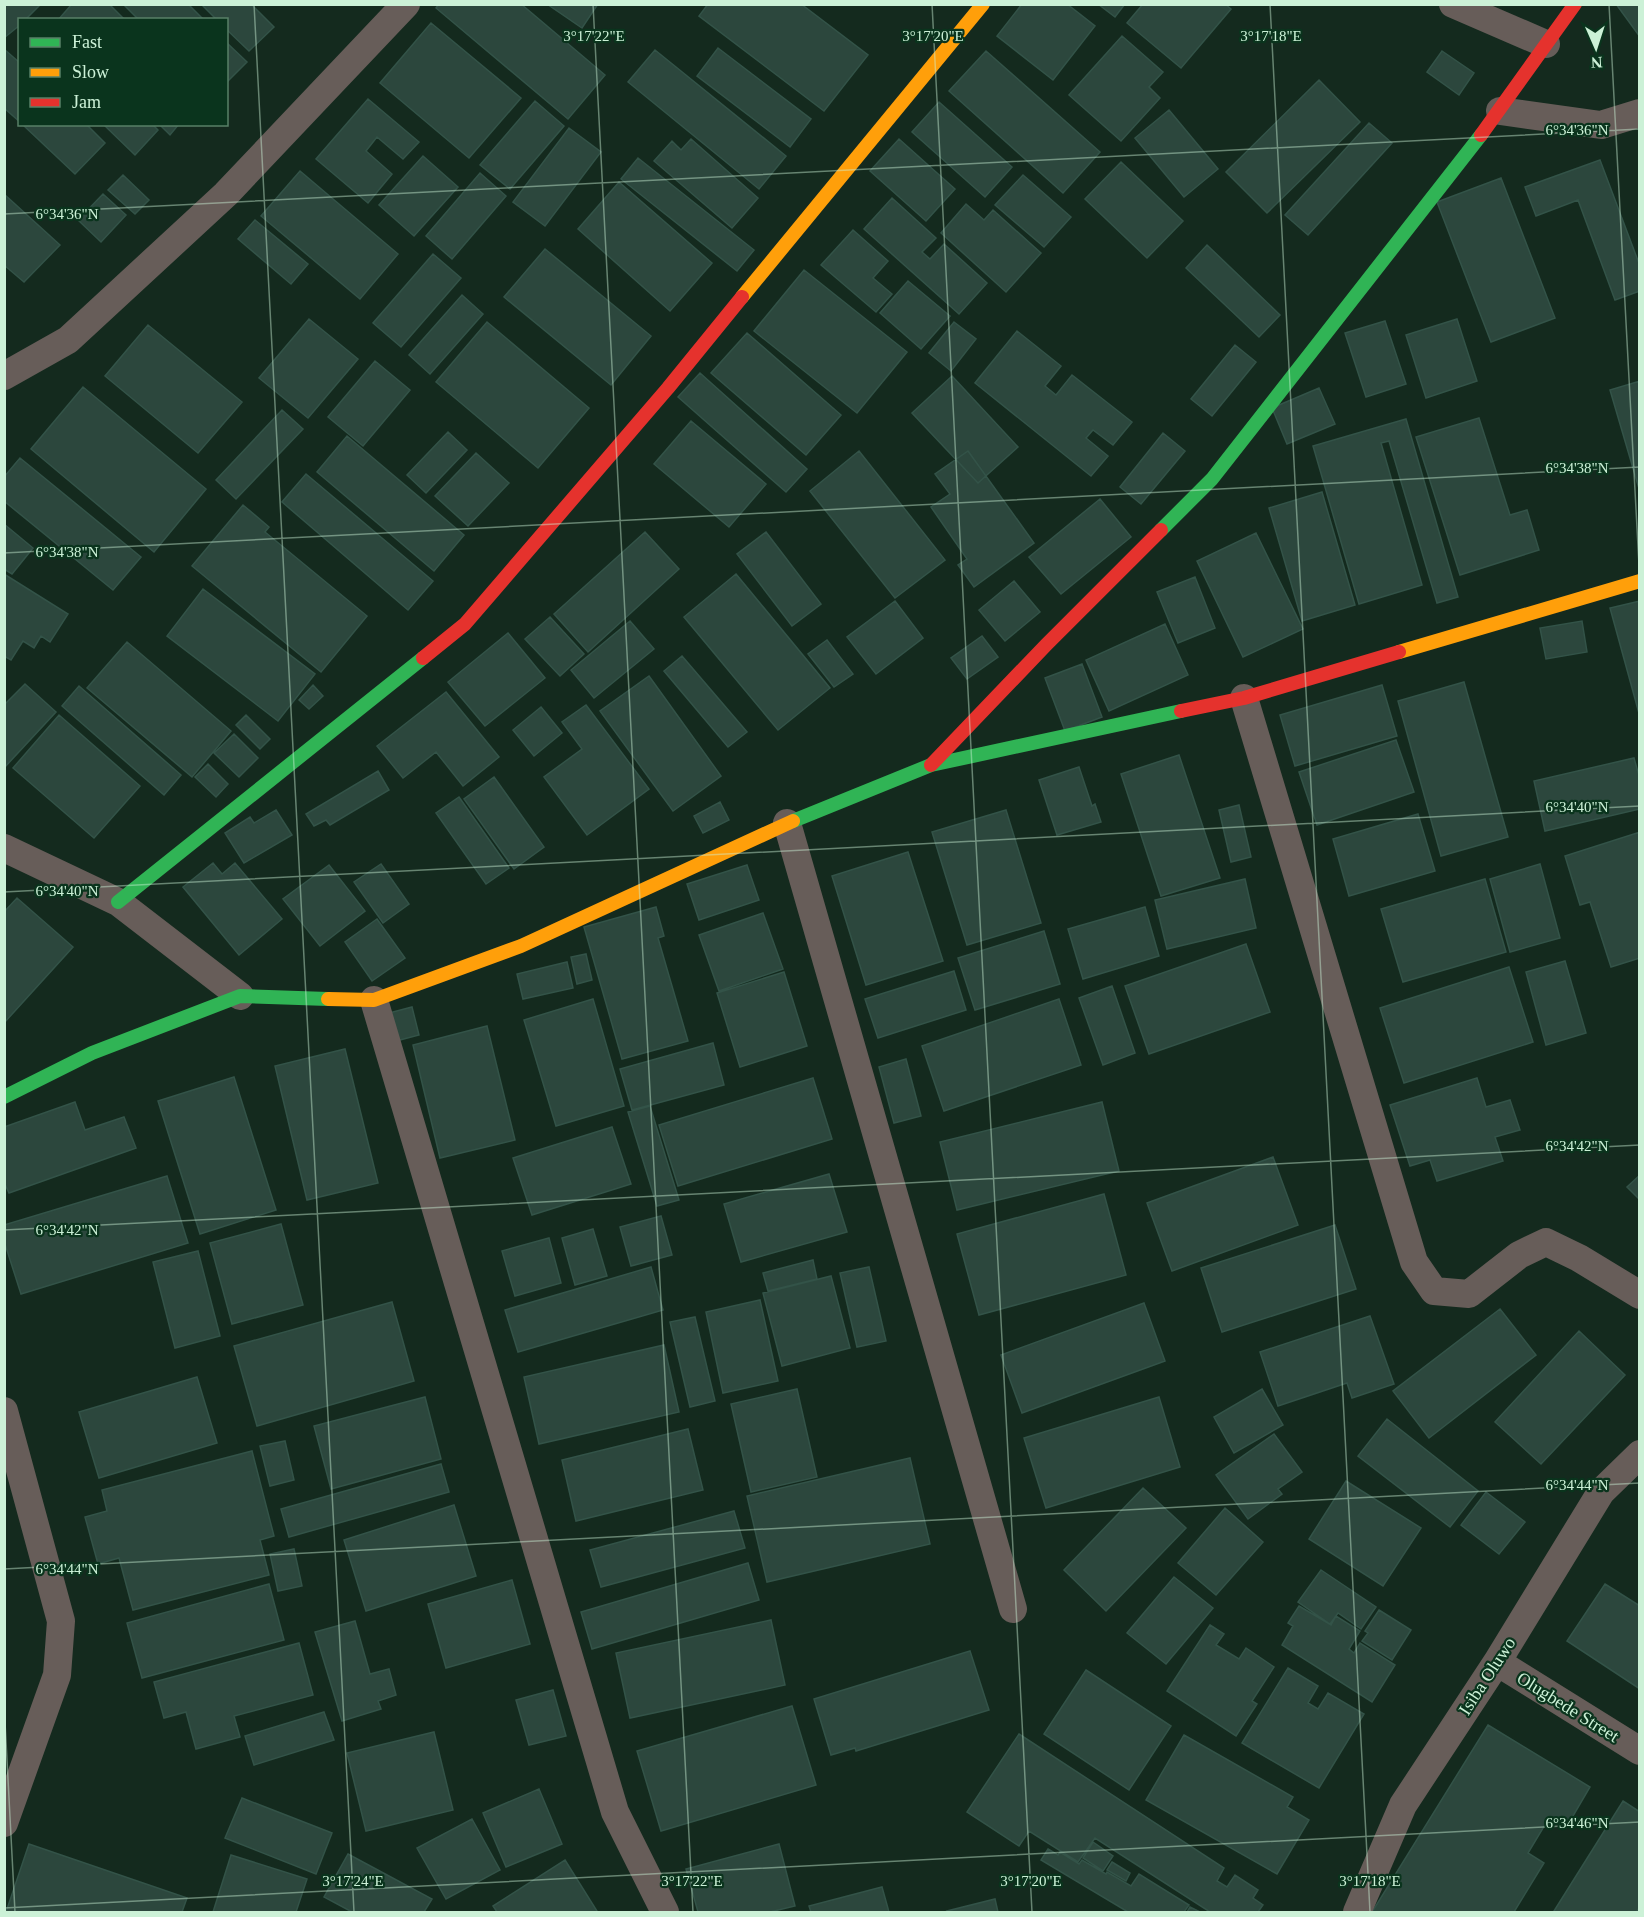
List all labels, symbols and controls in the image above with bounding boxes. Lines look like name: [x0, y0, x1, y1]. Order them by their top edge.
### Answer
legend: [18, 18, 228, 126]
north arrow: [1566, 18, 1626, 78]
text: 3°17'22"E: [563, 28, 625, 44]
text: 3°17'20"E: [902, 28, 964, 44]
text: 3°17'18"E: [1240, 28, 1302, 44]
text: Fast: [72, 32, 102, 52]
text: N: [1590, 54, 1603, 71]
text: Slow: [72, 62, 109, 82]
text: Jam: [72, 92, 101, 112]
text: 6°34'36"N: [1545, 122, 1609, 138]
text: 6°34'36"N: [35, 206, 99, 222]
text: 6°34'38"N: [1545, 460, 1609, 476]
text: 6°34'38"N: [35, 544, 99, 560]
text: 6°34'40"N: [1545, 799, 1609, 815]
text: 6°34'40"N: [35, 883, 99, 899]
text: 6°34'42"N: [1545, 1138, 1609, 1154]
text: 6°34'42"N: [35, 1222, 99, 1238]
text: 6°34'44"N: [1545, 1477, 1609, 1493]
text: 6°34'44"N: [35, 1561, 99, 1577]
street label: Isiba Oluwo: [1455, 1633, 1519, 1719]
street label: Olugbede Street: [1513, 1668, 1623, 1746]
text: 6°34'46"N: [1545, 1815, 1609, 1831]
text: 3°17'24"E: [322, 1873, 384, 1889]
text: 3°17'22"E: [661, 1873, 723, 1889]
text: 3°17'20"E: [1000, 1873, 1062, 1889]
text: 3°17'18"E: [1339, 1873, 1401, 1889]

